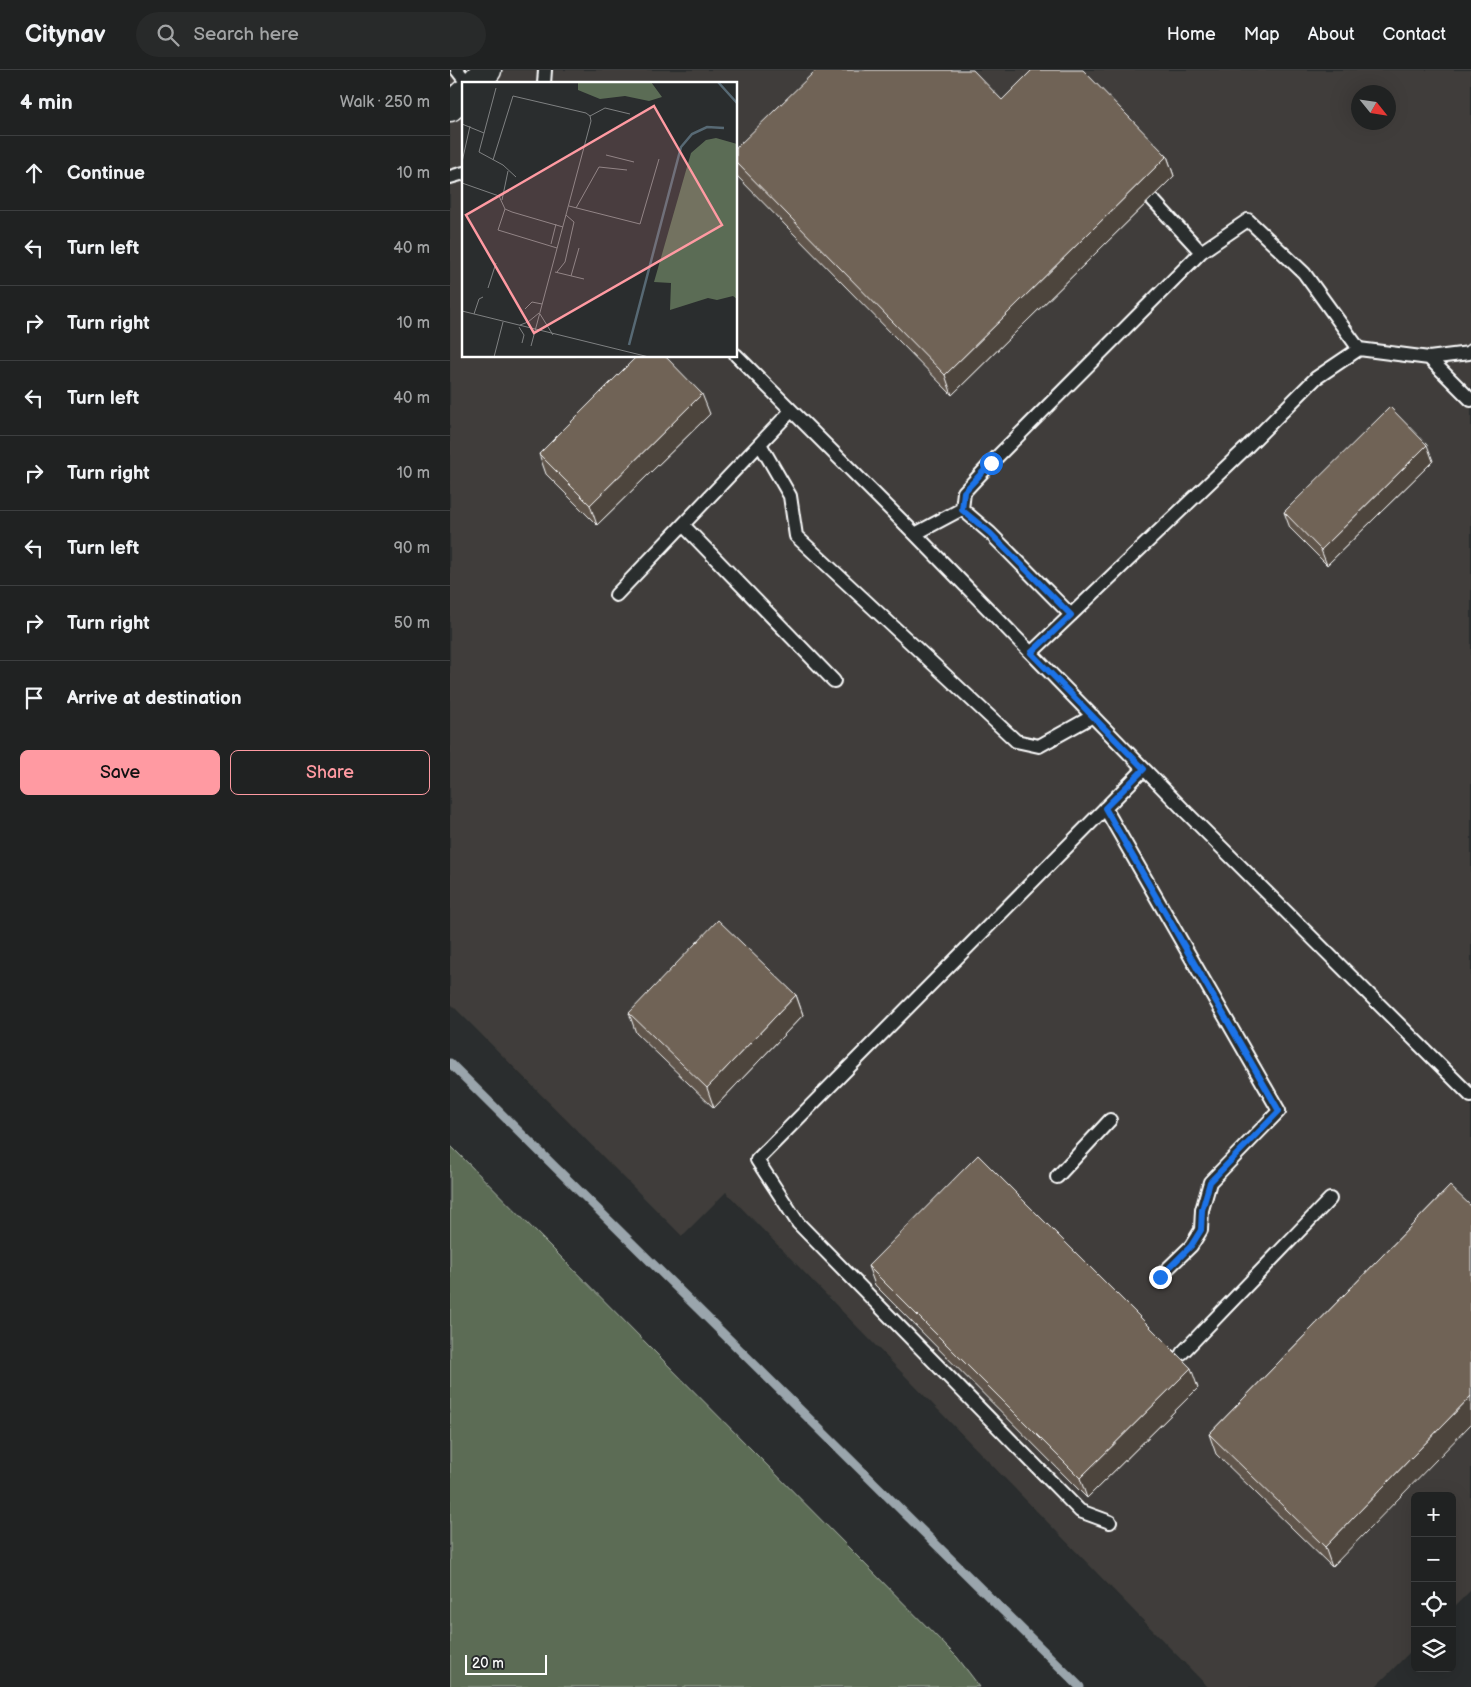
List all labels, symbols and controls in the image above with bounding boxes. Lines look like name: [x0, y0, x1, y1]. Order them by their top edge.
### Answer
search box: [136, 12, 486, 57]
text: Citynav: [25, 20, 106, 49]
icon: search: [154, 21, 182, 49]
text: Search here: [194, 23, 299, 46]
text: Home: [1167, 24, 1216, 45]
text: Map: [1244, 24, 1280, 45]
text: About: [1308, 24, 1355, 45]
text: Contact: [1383, 24, 1446, 45]
inset map: [462, 82, 738, 358]
north arrow: [1351, 85, 1396, 130]
text: 4 min: [20, 90, 73, 115]
text: Walk · 250 m: [340, 93, 430, 112]
icon: ahead: [20, 159, 48, 187]
text: Continue: [67, 162, 145, 185]
text: 10 m: [397, 164, 430, 183]
icon: left: [20, 234, 48, 262]
text: Turn left: [67, 237, 139, 260]
text: 40 m: [393, 239, 430, 258]
icon: right: [20, 309, 48, 337]
text: Turn right: [67, 312, 150, 335]
text: 10 m: [397, 314, 430, 333]
icon: left: [20, 384, 48, 412]
text: Turn left: [67, 387, 139, 410]
text: 40 m: [393, 389, 430, 408]
route start: [980, 452, 1003, 475]
icon: right: [20, 459, 48, 487]
text: Turn right: [67, 462, 150, 485]
text: 10 m: [397, 464, 430, 483]
icon: left: [20, 534, 48, 562]
text: Turn left: [67, 537, 139, 560]
text: 90 m: [394, 539, 430, 558]
icon: right: [20, 609, 48, 637]
text: Turn right: [67, 612, 150, 635]
text: 50 m: [394, 614, 430, 633]
icon: arrive: [20, 684, 48, 712]
text: Arrive at destination: [67, 687, 242, 710]
button: Save: [20, 750, 220, 795]
button: Share: [230, 750, 430, 795]
route end: [1149, 1266, 1172, 1289]
map controls: [1411, 1492, 1456, 1672]
button: +: [1411, 1492, 1456, 1537]
button: −: [1411, 1537, 1456, 1582]
button: locate: [1411, 1582, 1456, 1627]
button: layers: [1411, 1627, 1456, 1672]
scale bar: [465, 1652, 548, 1675]
text: 20 m: [472, 1655, 504, 1672]

